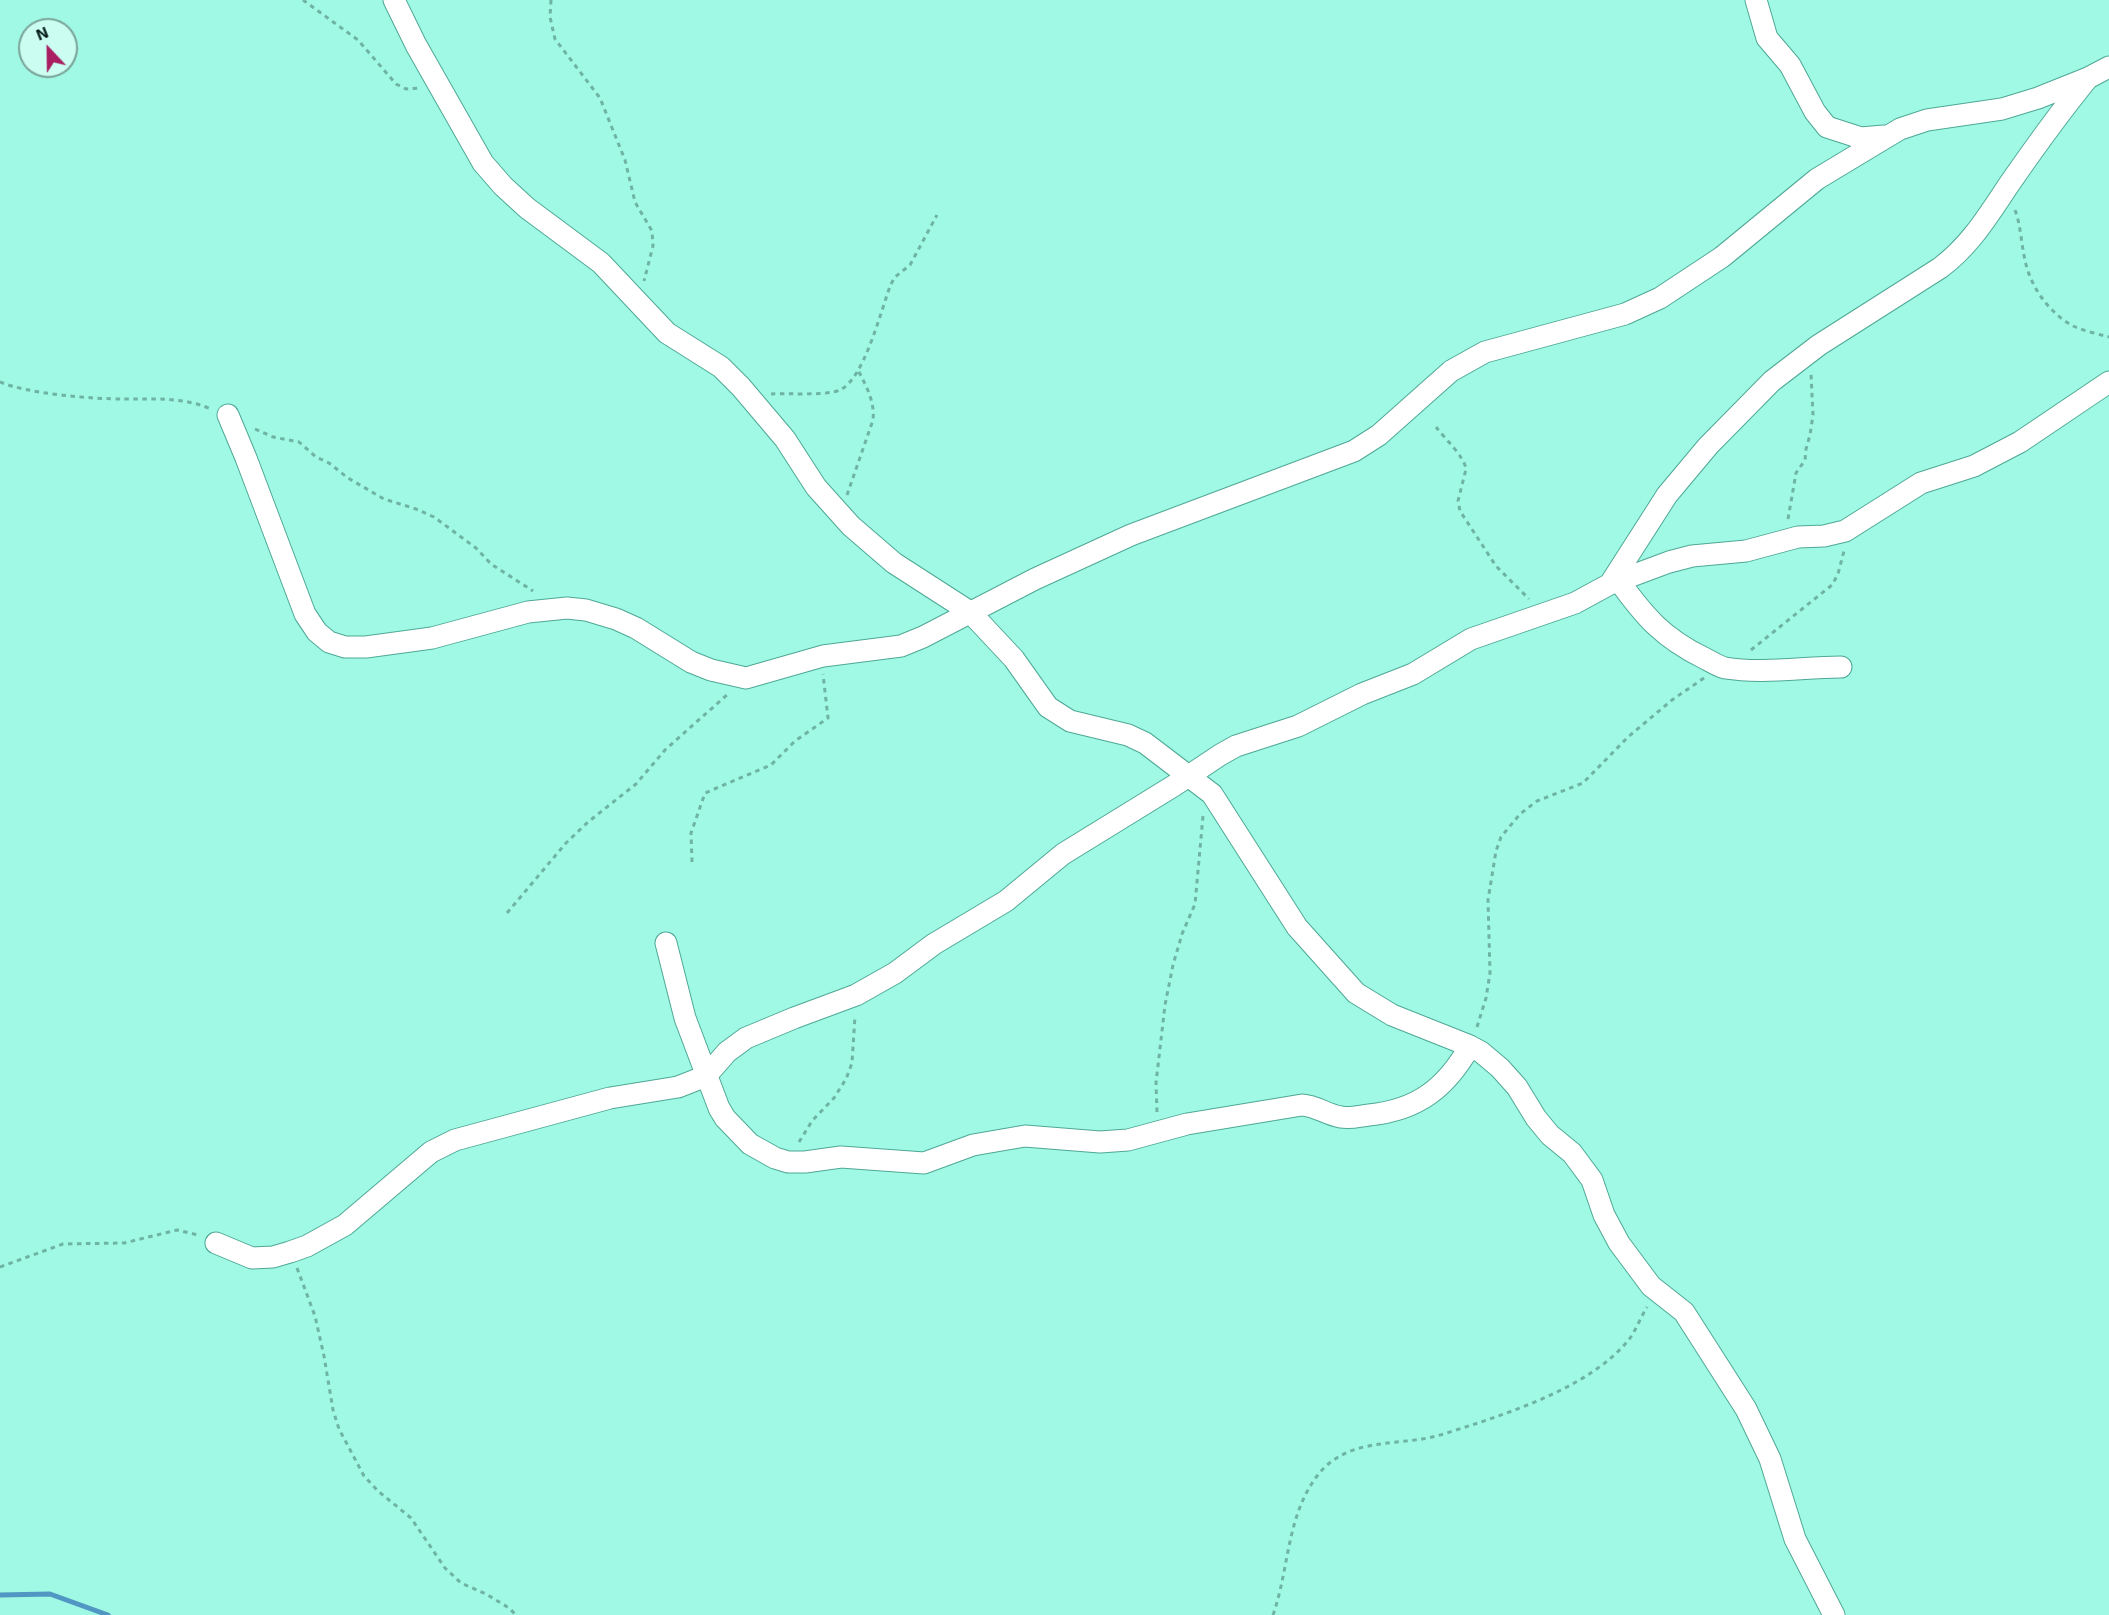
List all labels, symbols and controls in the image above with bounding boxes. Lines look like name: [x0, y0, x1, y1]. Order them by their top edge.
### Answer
north arrow: [18, 18, 78, 78]
text: N: [33, 22, 51, 44]

